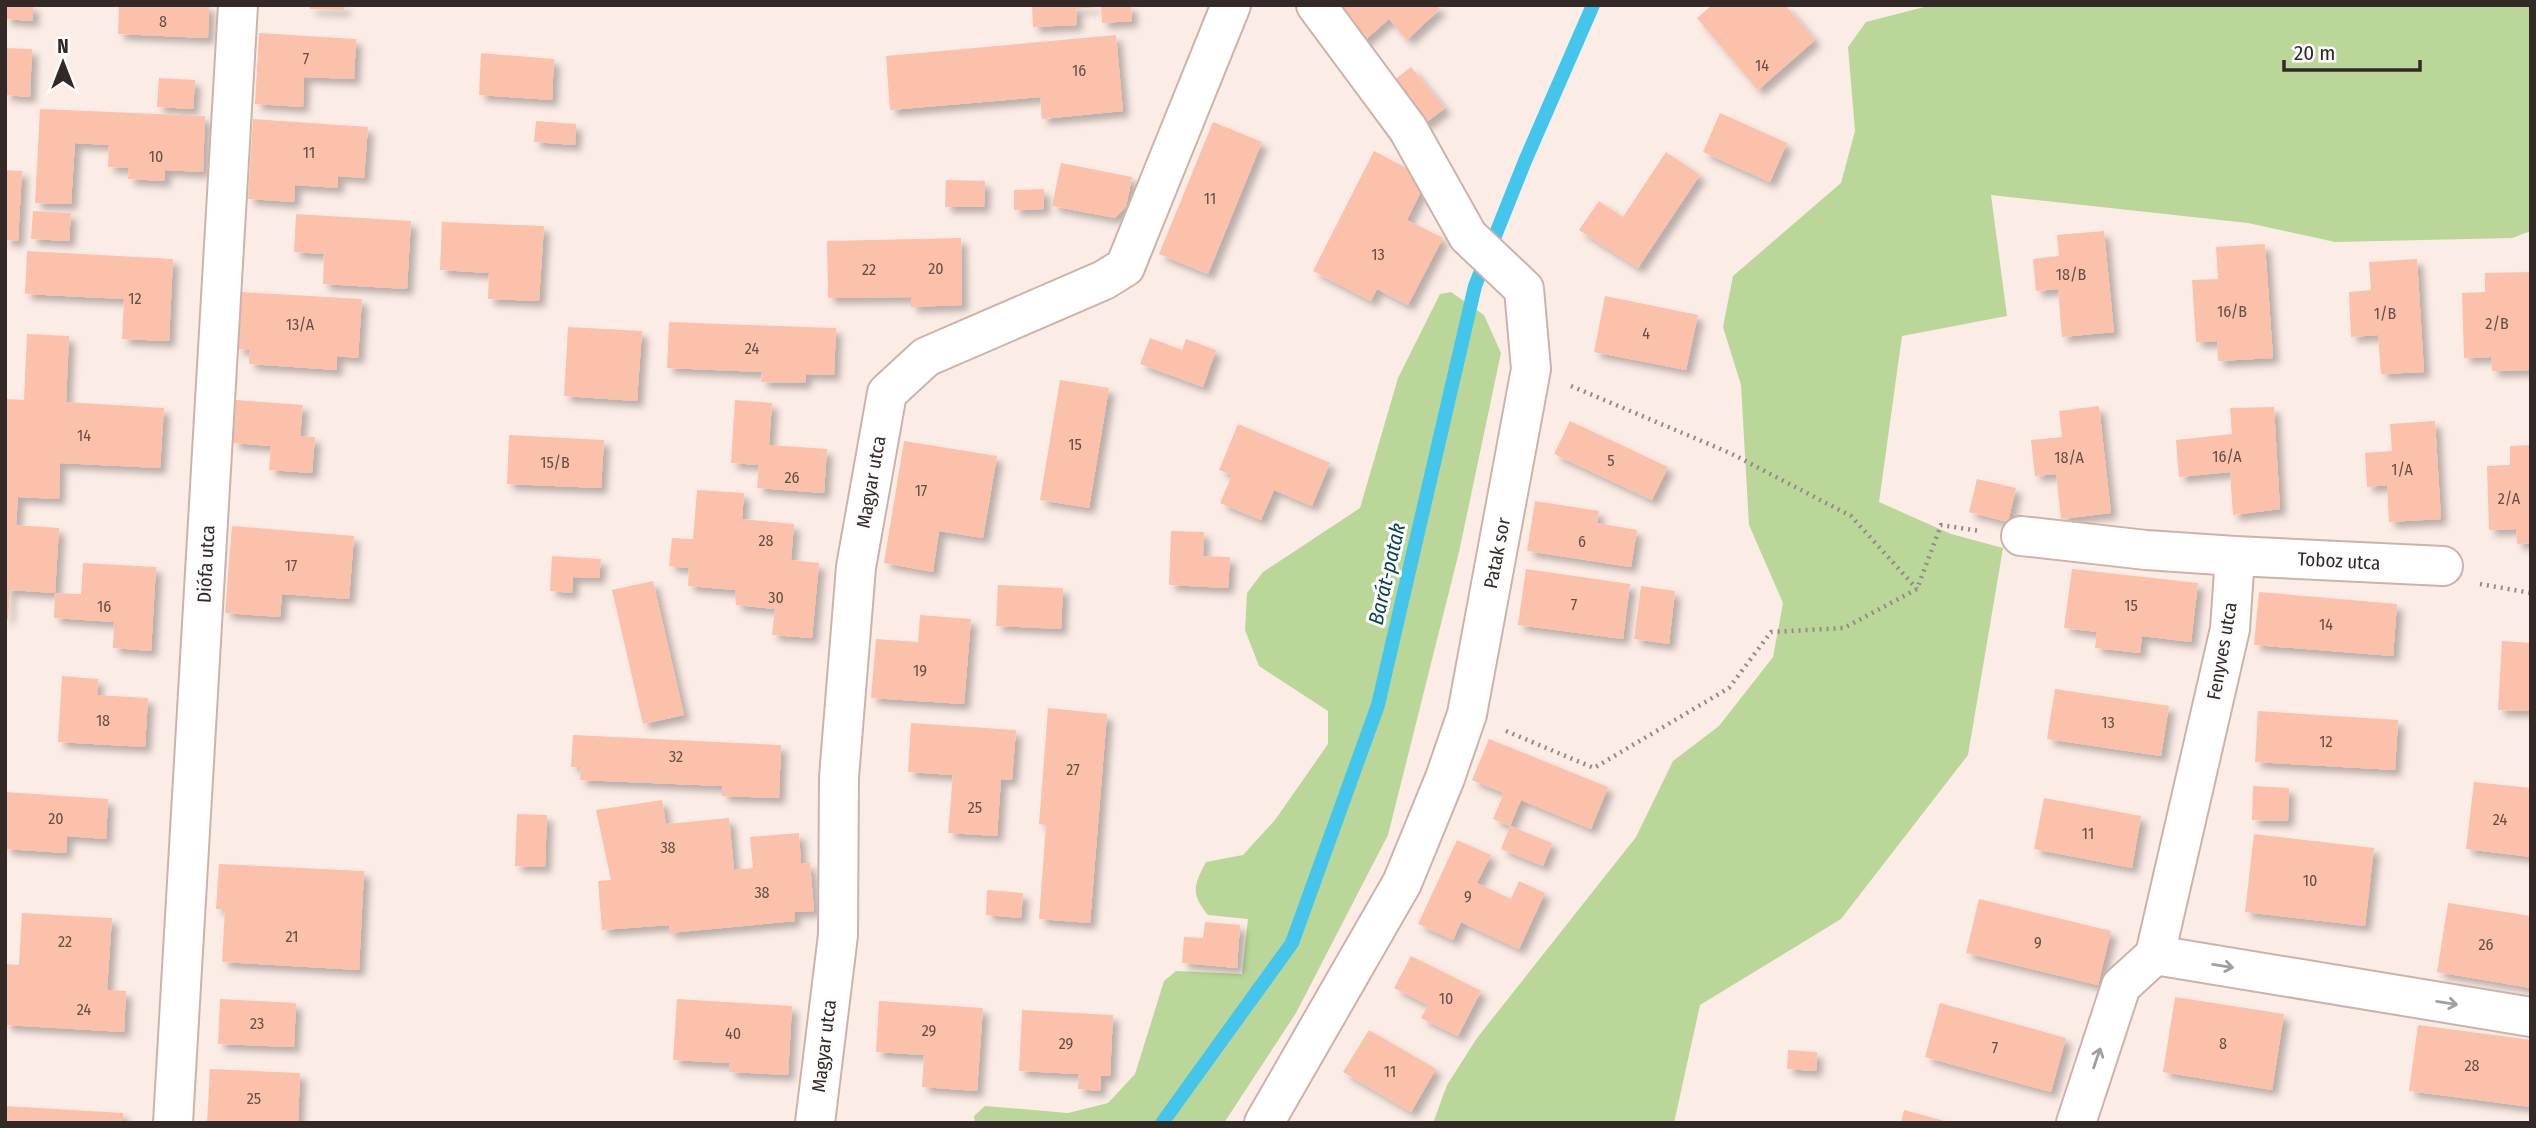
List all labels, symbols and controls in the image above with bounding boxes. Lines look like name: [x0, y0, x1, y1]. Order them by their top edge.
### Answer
house number: 8: [159, 12, 167, 31]
north arrow: [28, 28, 98, 98]
scale bar: [2284, 28, 2420, 72]
text: N: [57, 35, 69, 58]
text: 20 m: [2294, 40, 2335, 66]
house number: 7: [303, 49, 310, 68]
house number: 14: [1755, 56, 1769, 75]
house number: 16: [1072, 61, 1086, 80]
house number: 11: [303, 143, 315, 162]
house number: 10: [149, 147, 163, 166]
house number: 11: [1204, 189, 1216, 208]
house number: 13: [1371, 245, 1385, 264]
house number: 20: [928, 259, 944, 278]
house number: 22: [862, 260, 876, 279]
house number: 18/B: [2056, 265, 2086, 284]
house number: 12: [128, 289, 142, 308]
house number: 16/B: [2217, 302, 2247, 321]
house number: 1/B: [2374, 304, 2396, 323]
house number: 2/B: [2485, 314, 2509, 333]
house number: 13/A: [286, 315, 315, 334]
house number: 4: [1642, 324, 1650, 343]
house number: 24: [745, 339, 759, 358]
house number: 14: [77, 426, 91, 445]
street label: Magyar utca: [852, 434, 890, 530]
house number: 15: [1068, 435, 1082, 454]
house number: 16/A: [2212, 447, 2242, 466]
house number: 18/A: [2054, 448, 2084, 467]
house number: 5: [1607, 451, 1615, 470]
house number: 15/B: [540, 453, 570, 472]
house number: 1/A: [2391, 460, 2413, 479]
house number: 26: [785, 468, 800, 487]
house number: 17: [915, 481, 928, 500]
house number: 2/A: [2498, 489, 2521, 508]
street label: Patak sor: [1479, 515, 1515, 590]
water label: Barát-patak: [1363, 521, 1411, 627]
street label: Diófa utca: [192, 524, 220, 604]
house number: 28: [758, 531, 774, 550]
house number: 6: [1578, 532, 1586, 551]
street label: Toboz utca: [2297, 547, 2381, 575]
house number: 17: [285, 556, 298, 575]
house number: 30: [768, 588, 784, 607]
house number: 7: [1571, 595, 1578, 614]
house number: 15: [2124, 596, 2138, 615]
house number: 16: [97, 597, 111, 616]
street label: Fenyves utca: [2202, 600, 2242, 702]
house number: 14: [2319, 615, 2333, 634]
house number: 19: [913, 661, 927, 680]
house number: 18: [96, 711, 110, 730]
house number: 13: [2101, 713, 2115, 732]
house number: 12: [2319, 732, 2333, 751]
house number: 32: [669, 747, 683, 766]
house number: 27: [1066, 760, 1080, 779]
house number: 25: [968, 798, 982, 817]
house number: 20: [48, 809, 64, 828]
house number: 24: [2493, 810, 2507, 829]
house number: 11: [2082, 824, 2094, 843]
house number: 38: [660, 838, 676, 857]
house number: 10: [2303, 871, 2317, 890]
house number: 38: [754, 883, 770, 902]
house number: 9: [1464, 887, 1472, 906]
house number: 21: [286, 927, 298, 946]
house number: 22: [58, 932, 72, 951]
house number: 9: [2034, 933, 2042, 952]
house number: 26: [2479, 935, 2494, 954]
one-way arrow: [2211, 960, 2233, 973]
house number: 10: [1439, 989, 1453, 1008]
one-way arrow: [2435, 997, 2458, 1010]
street label: Magyar utca: [807, 998, 841, 1094]
house number: 24: [77, 1000, 91, 1019]
house number: 23: [250, 1014, 264, 1033]
house number: 29: [922, 1021, 937, 1040]
house number: 40: [725, 1024, 741, 1043]
house number: 29: [1059, 1034, 1074, 1053]
house number: 8: [2219, 1034, 2227, 1053]
house number: 7: [1992, 1038, 1999, 1057]
one-way arrow: [2091, 1047, 2104, 1069]
house number: 28: [2464, 1056, 2480, 1075]
house number: 11: [1384, 1062, 1396, 1081]
house number: 25: [247, 1089, 261, 1108]

